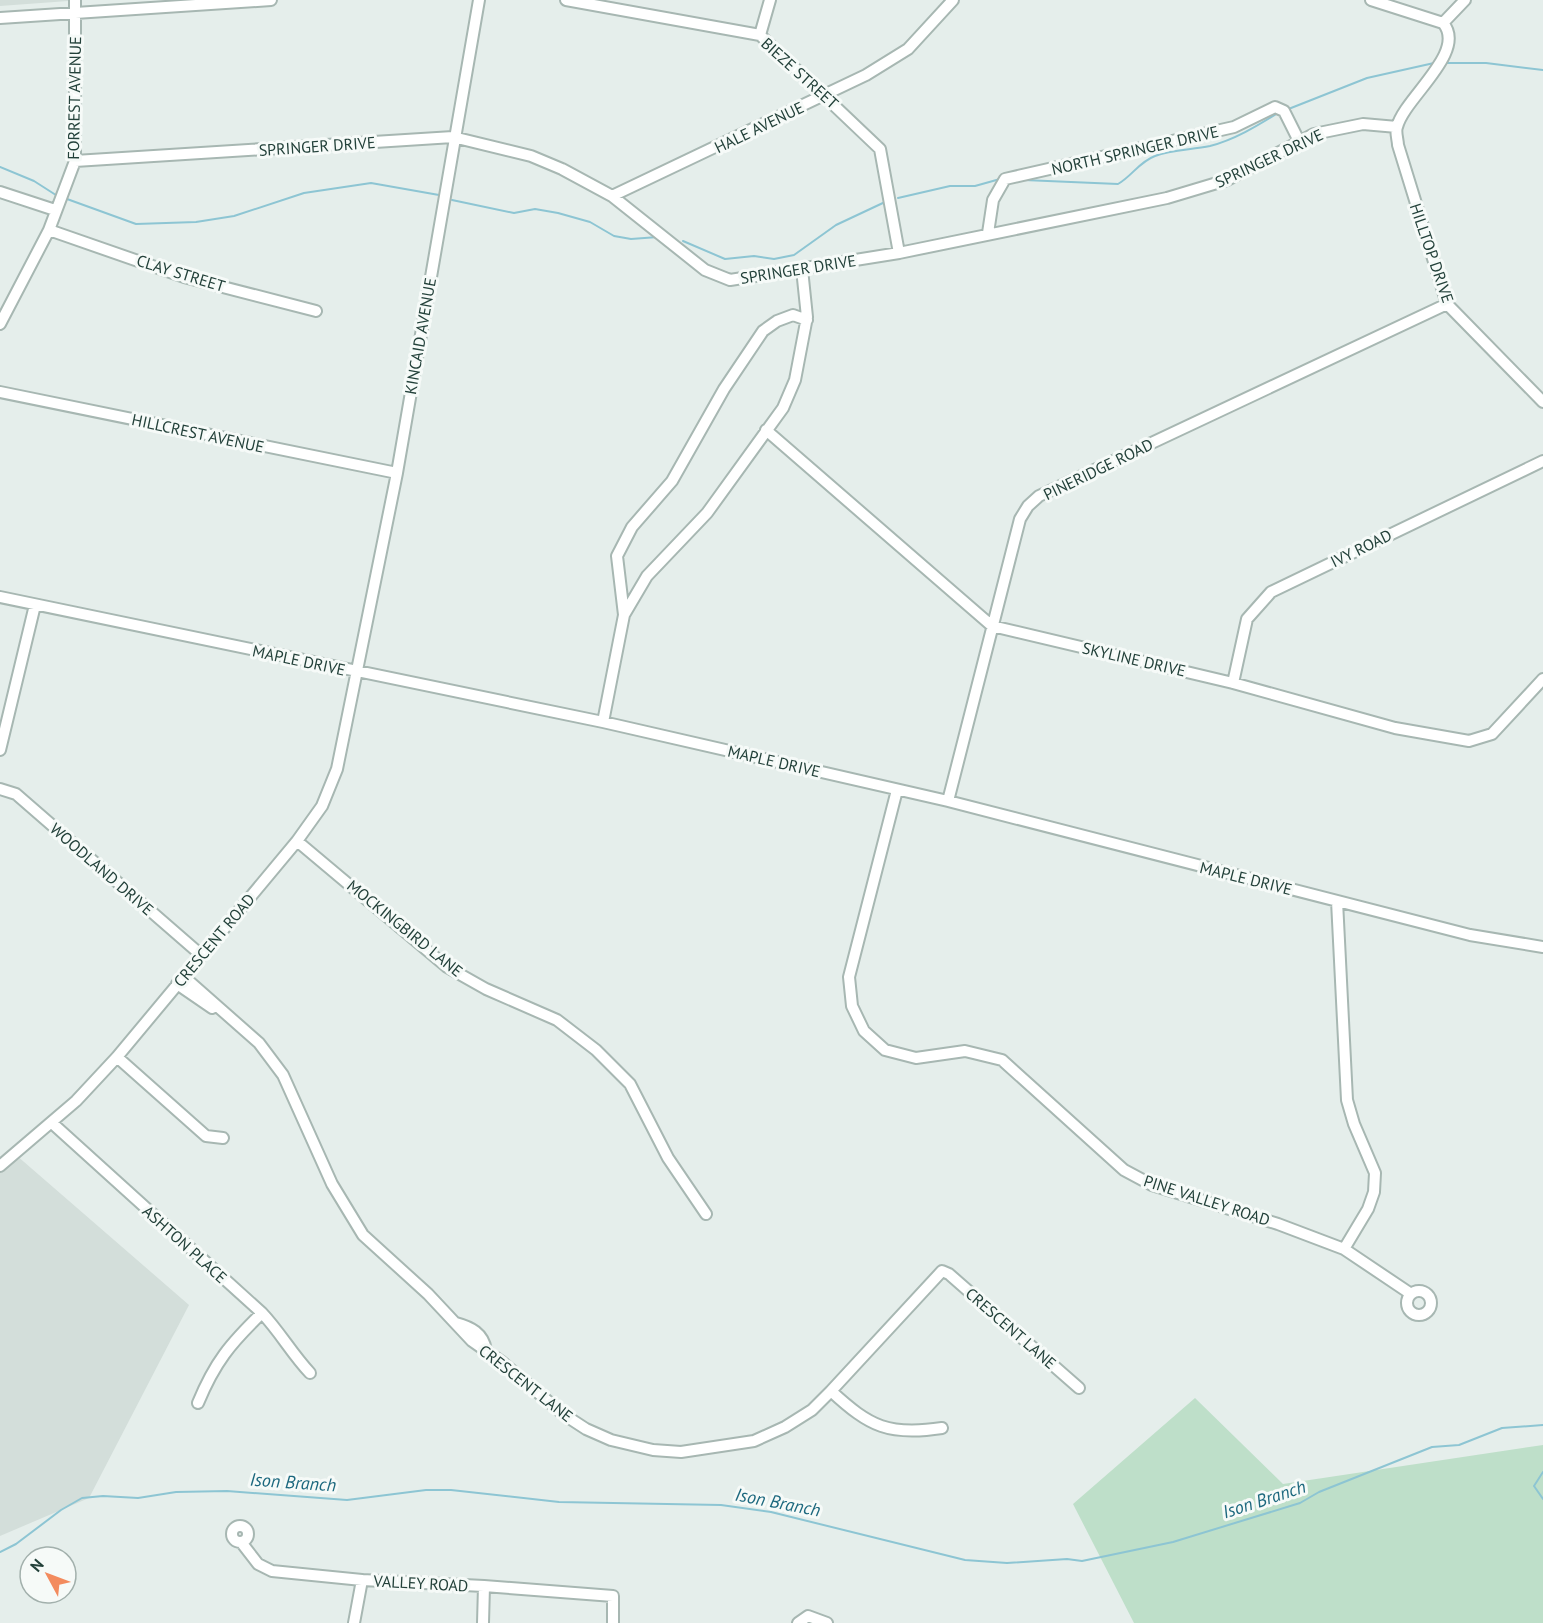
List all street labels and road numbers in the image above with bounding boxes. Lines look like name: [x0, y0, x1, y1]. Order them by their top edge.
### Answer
street label: BIEZE STREET: [757, 33, 843, 113]
street label: FORREST AVENUE: [63, 36, 85, 160]
street label: HALE AVENUE: [711, 97, 807, 157]
street label: NORTH SPRINGER DRIVE: [1049, 121, 1221, 179]
street label: SPRINGER DRIVE: [1212, 124, 1326, 192]
street label: SPRINGER DRIVE: [258, 132, 376, 160]
street label: HILLTOP DRIVE: [1406, 201, 1458, 305]
street label: CLAY STREET: [134, 250, 228, 296]
street label: SPRINGER DRIVE: [739, 250, 857, 288]
street label: KINCAID AVENUE: [400, 276, 440, 396]
street label: HILLCREST AVENUE: [130, 409, 266, 457]
street label: PINERIDGE ROAD: [1040, 434, 1156, 504]
street label: IVY ROAD: [1327, 525, 1395, 571]
street label: SKYLINE DRIVE: [1080, 637, 1188, 681]
street label: MAPLE DRIVE: [251, 640, 347, 680]
street label: MAPLE DRIVE: [726, 741, 822, 781]
street label: WOODLAND DRIVE: [46, 819, 158, 919]
street label: MAPLE DRIVE: [1198, 857, 1294, 899]
street label: MOCKINGBIRD LANE: [343, 875, 467, 981]
street label: CRESCENT ROAD: [169, 889, 259, 991]
street label: PINE VALLEY ROAD: [1141, 1170, 1273, 1230]
street label: ASHTON PLACE: [139, 1201, 231, 1287]
street label: CRESCENT LANE: [961, 1283, 1061, 1373]
street label: CRESCENT LANE: [475, 1340, 577, 1426]
street label: VALLEY ROAD: [372, 1570, 469, 1595]

